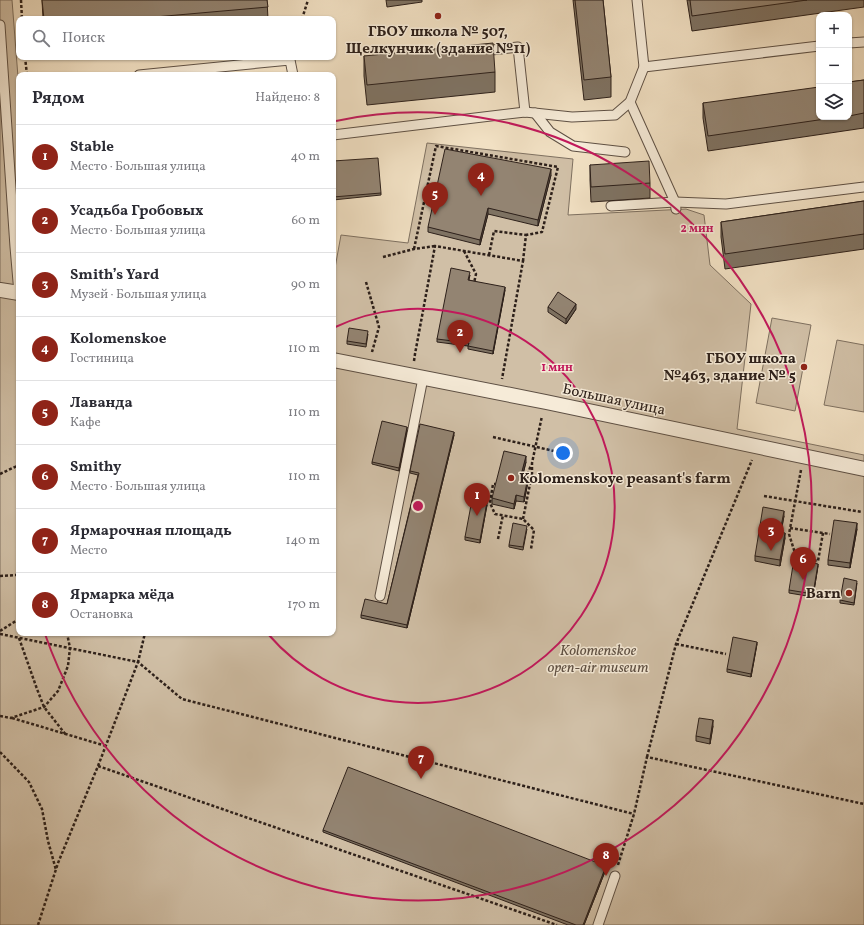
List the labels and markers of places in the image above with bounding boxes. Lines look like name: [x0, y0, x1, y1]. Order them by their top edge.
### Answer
marker: ГБОУ школа № 507, Щелкунчик (здание №11): [433, 11, 443, 21]
place label: ГБОУ школа № 507, Щелкунчик (здание №11): [346, 22, 530, 60]
pin: 4: [468, 163, 494, 196]
pin: 5: [422, 182, 448, 215]
pin: 2: [447, 320, 473, 353]
place label: ГБОУ школа №463, здание № 5: [664, 349, 796, 387]
marker: ГБОУ школа №463, здание № 5: [799, 362, 809, 372]
place label: Kolomenskoye peasant's farm: [519, 469, 731, 490]
marker: Kolomenskoye peasant's farm: [506, 473, 516, 483]
pin: 1: [464, 483, 490, 516]
centre of rings: [411, 499, 425, 513]
pin: 3: [758, 518, 784, 551]
pin: 6: [790, 547, 816, 580]
place label: Barn: [806, 584, 841, 605]
marker: Barn: [844, 588, 854, 598]
pin: 7: [408, 746, 434, 779]
pin: 8: [593, 843, 619, 876]

